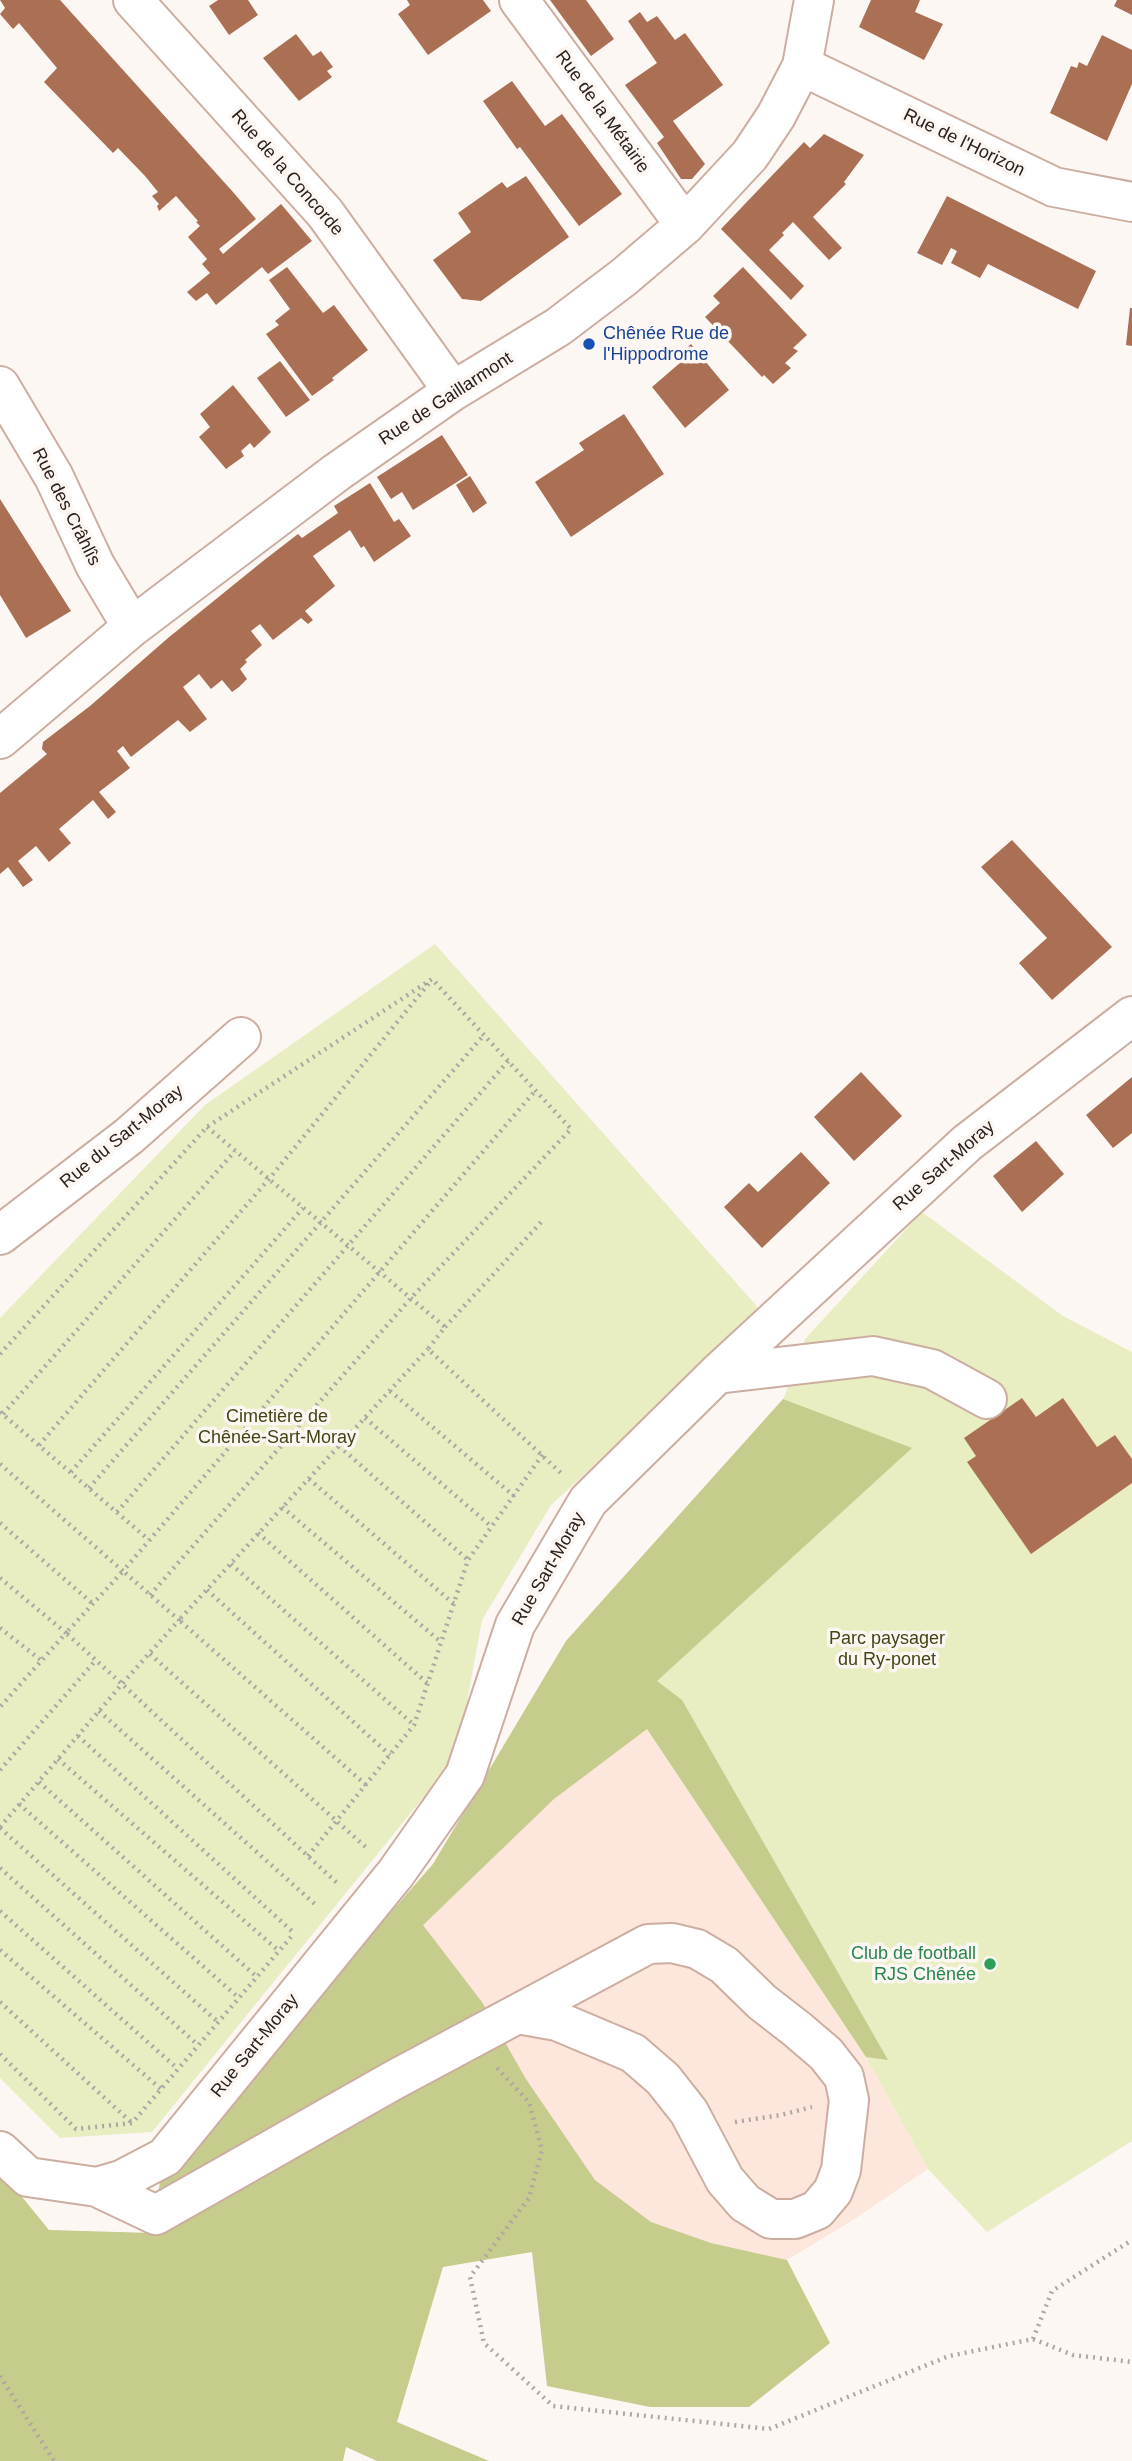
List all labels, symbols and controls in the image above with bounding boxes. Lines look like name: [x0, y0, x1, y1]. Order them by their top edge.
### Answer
street label: Rue de la Métairie: [550, 47, 654, 177]
street label: Rue de l'Horizon: [900, 104, 1028, 182]
street label: Rue de la Concorde: [226, 105, 348, 241]
place label: Chênée Rue de l'Hippodrome: [603, 323, 729, 366]
marker: Chênée Rue de l'Hippodrome: [581, 336, 597, 352]
street label: Rue de Gaillarmont: [375, 348, 517, 450]
street label: Rue des Crâhlîs: [27, 445, 105, 569]
street label: Rue du Sart-Moray: [56, 1081, 188, 1193]
street label: Rue Sart-Moray: [889, 1116, 999, 1216]
park label: Cimetière de Chênée-Sart-Moray: [198, 1406, 356, 1448]
street label: Rue Sart-Moray: [508, 1509, 590, 1629]
park label: Parc paysager du Ry-ponet: [829, 1628, 945, 1670]
place label: Club de football RJS Chênée: [851, 1943, 976, 1986]
marker: Club de football RJS Chênée: [982, 1956, 998, 1972]
street label: Rue Sart-Moray: [207, 1990, 303, 2102]

